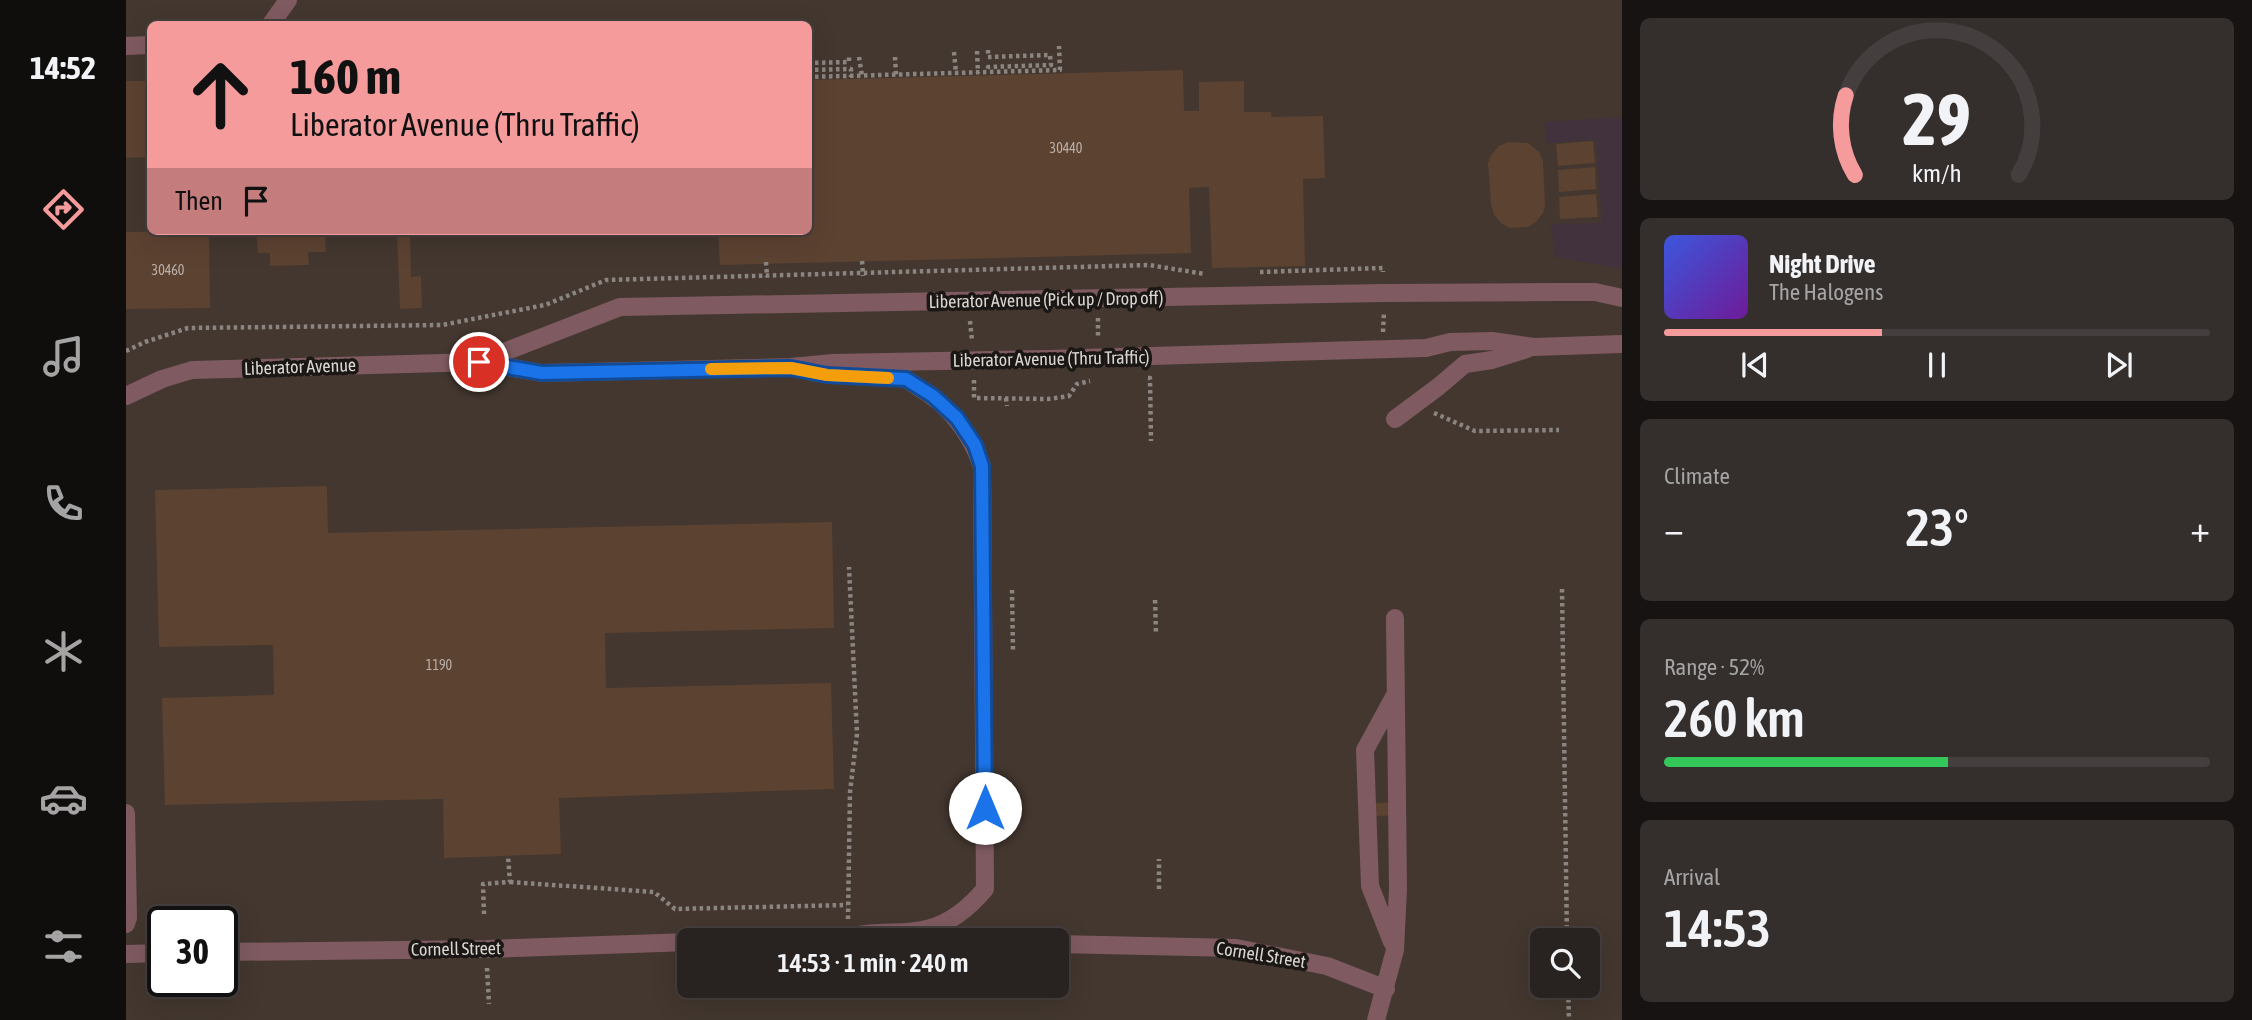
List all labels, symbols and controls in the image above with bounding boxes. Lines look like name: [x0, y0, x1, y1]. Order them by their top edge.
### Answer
text: 160 m: [290, 48, 401, 104]
text: 14:52: [30, 49, 96, 86]
icon: ahead: [175, 49, 266, 140]
text: 29: [1903, 78, 1971, 161]
text: Liberator Avenue (Thru Traffic): [290, 106, 640, 143]
house number: 30440: [1050, 140, 1083, 156]
text: km/h: [1912, 159, 1962, 187]
icon: arrive: [237, 182, 275, 220]
icon: directions: [39, 185, 88, 234]
text: Then: [175, 186, 223, 216]
text: Night Drive: [1769, 249, 1876, 279]
house number: 30460: [152, 262, 185, 278]
text: The Halogens: [1769, 279, 1883, 305]
street label: Liberator Avenue (Pick up / Drop off): [928, 287, 1164, 312]
icon: music: [39, 332, 88, 381]
pin: [449, 332, 509, 392]
icon: arrive: [460, 343, 498, 381]
street label: Liberator Avenue (Thru Traffic): [952, 346, 1150, 371]
icon: previous: [1736, 346, 1774, 384]
icon: pause: [1918, 346, 1956, 384]
icon: next: [2100, 346, 2138, 384]
street label: Liberator Avenue: [244, 354, 356, 379]
text: Climate: [1664, 463, 1730, 489]
icon: phone: [39, 479, 88, 528]
text: 23°: [1905, 497, 1969, 557]
text: −: [1664, 507, 1684, 550]
text: +: [2190, 507, 2210, 550]
icon: climate: [39, 627, 88, 676]
text: Range · 52%: [1664, 654, 1764, 680]
house number: 1190: [426, 657, 453, 673]
text: 260 km: [1664, 688, 1805, 748]
position arrow: [948, 771, 1022, 845]
icon: car: [39, 774, 88, 823]
text: Arrival: [1664, 864, 1720, 890]
text: 14:53: [1664, 898, 1771, 958]
speed limit sign: 30: [147, 906, 238, 997]
icon: filters: [39, 922, 88, 971]
map controls: [1530, 928, 1600, 998]
button: search: [1530, 928, 1600, 998]
street label: Cornell Street: [411, 937, 501, 960]
street label: Cornell Street: [1215, 937, 1307, 972]
text: 14:53 · 1 min · 240 m: [778, 948, 968, 978]

